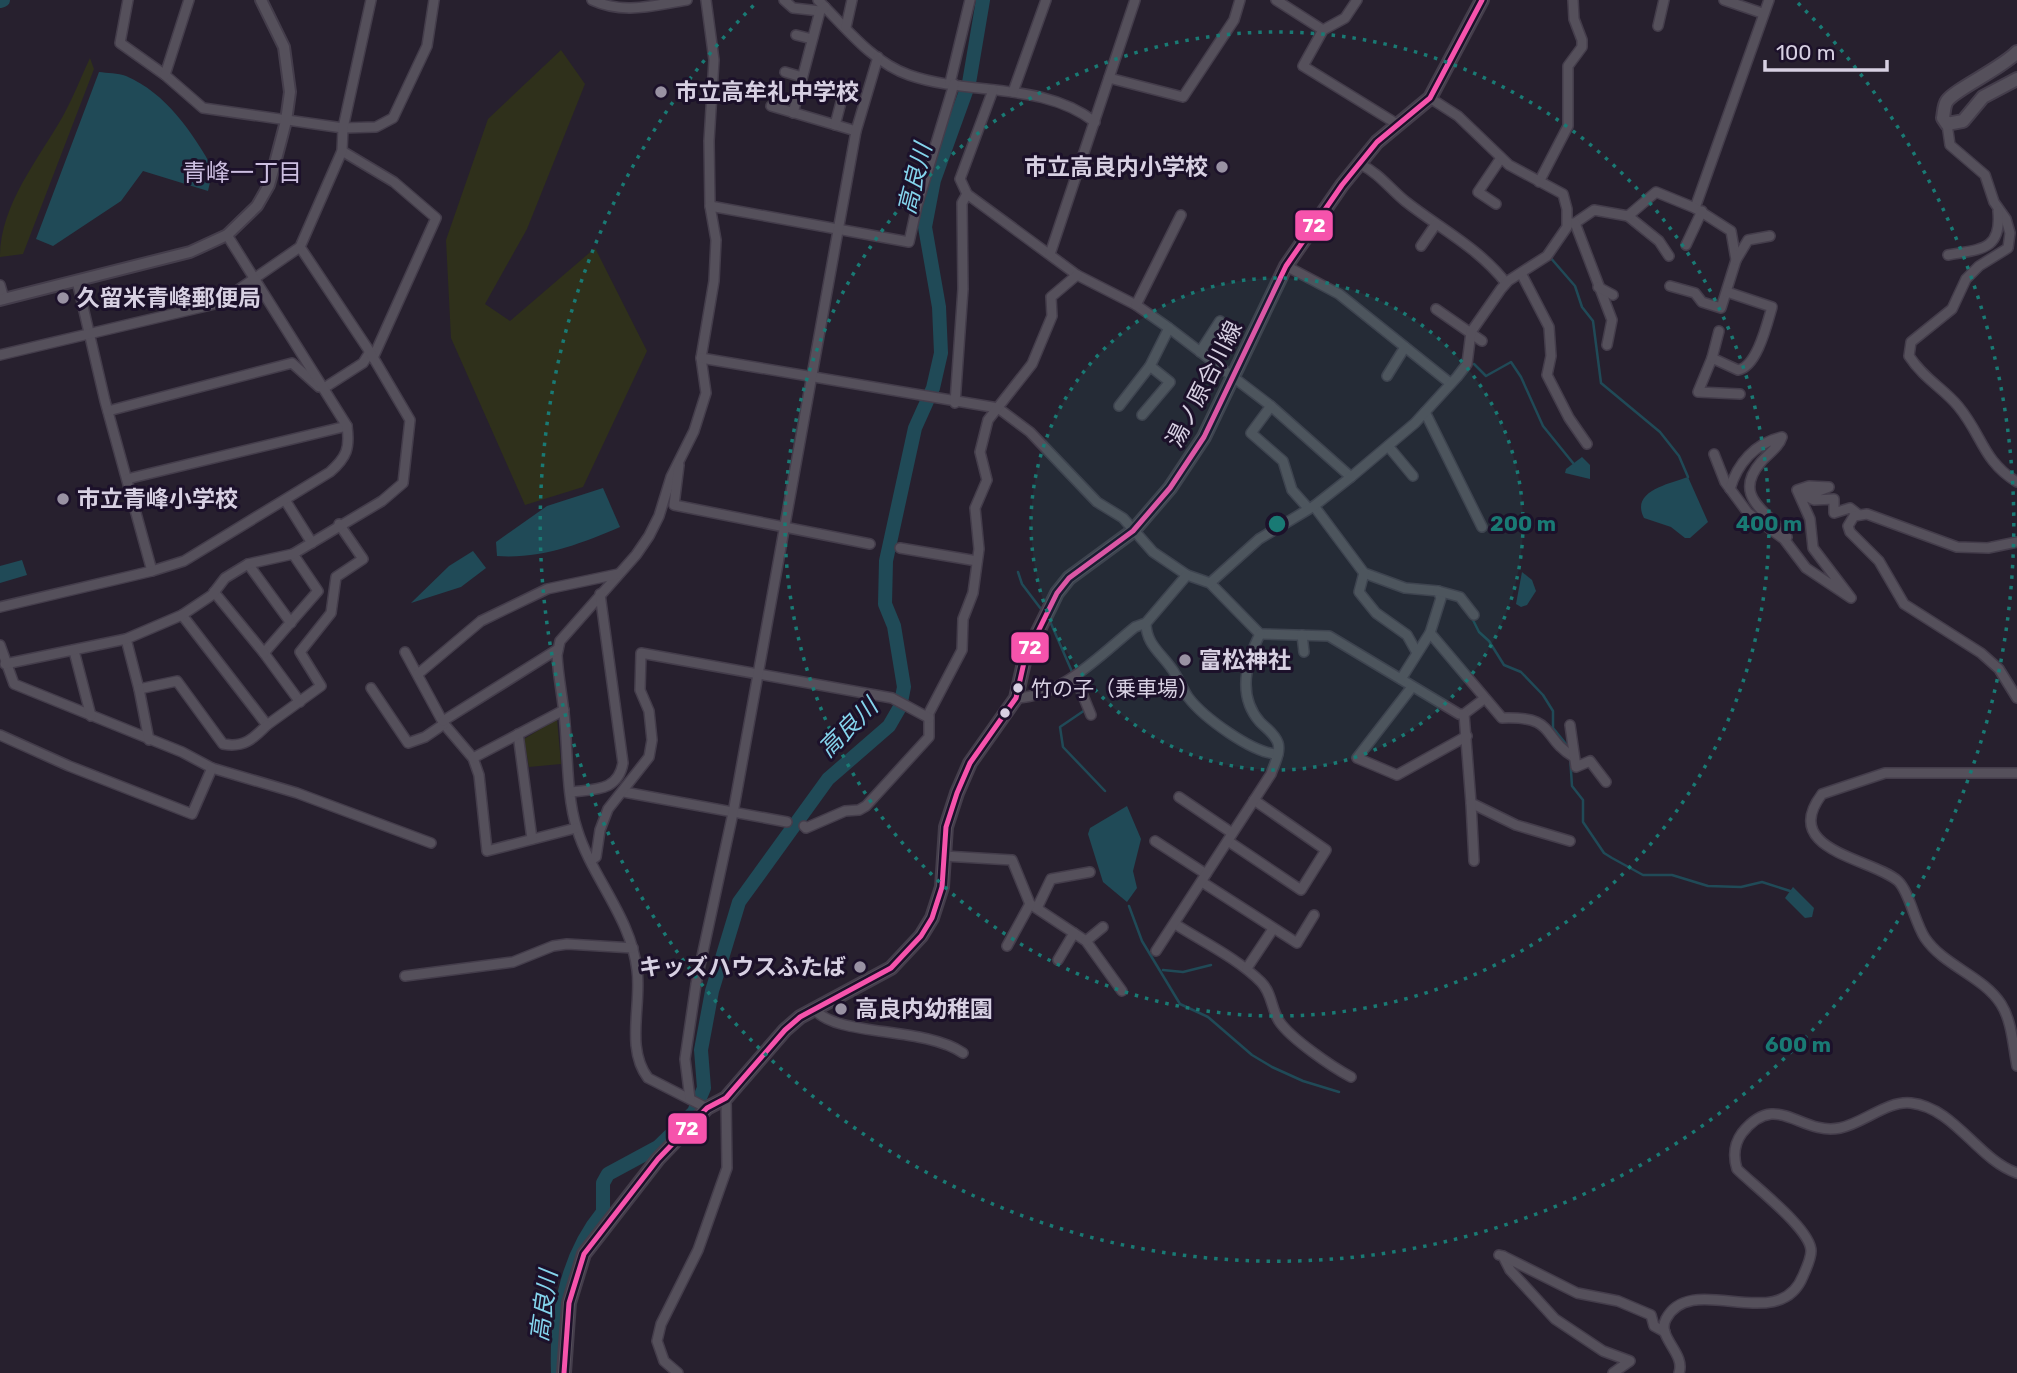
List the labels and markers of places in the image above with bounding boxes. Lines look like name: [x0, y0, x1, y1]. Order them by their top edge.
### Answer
place label: 市立高牟礼中学校: [675, 78, 859, 106]
marker: 市立高牟礼中学校: [653, 84, 669, 100]
place label: 市立高良内小学校: [1024, 153, 1208, 181]
marker: 市立高良内小学校: [1214, 159, 1230, 175]
place label: 久留米青峰郵便局: [77, 284, 261, 312]
marker: 久留米青峰郵便局: [55, 290, 71, 306]
place label: 市立青峰小学校: [77, 485, 238, 513]
marker: 市立青峰小学校: [55, 491, 71, 507]
centre of rings: [1265, 512, 1289, 536]
place label: 富松神社: [1199, 646, 1291, 674]
marker: 富松神社: [1177, 652, 1193, 668]
place label: 竹の子（乗車場）: [1031, 676, 1199, 701]
marker: 竹の子（乗車場）: [1011, 681, 1025, 695]
unlabelled marker: [998, 706, 1012, 720]
place label: キッズハウスふたば: [639, 953, 846, 981]
marker: キッズハウスふたば: [852, 959, 868, 975]
place label: 高良内幼稚園: [855, 995, 993, 1023]
marker: 高良内幼稚園: [833, 1001, 849, 1017]

